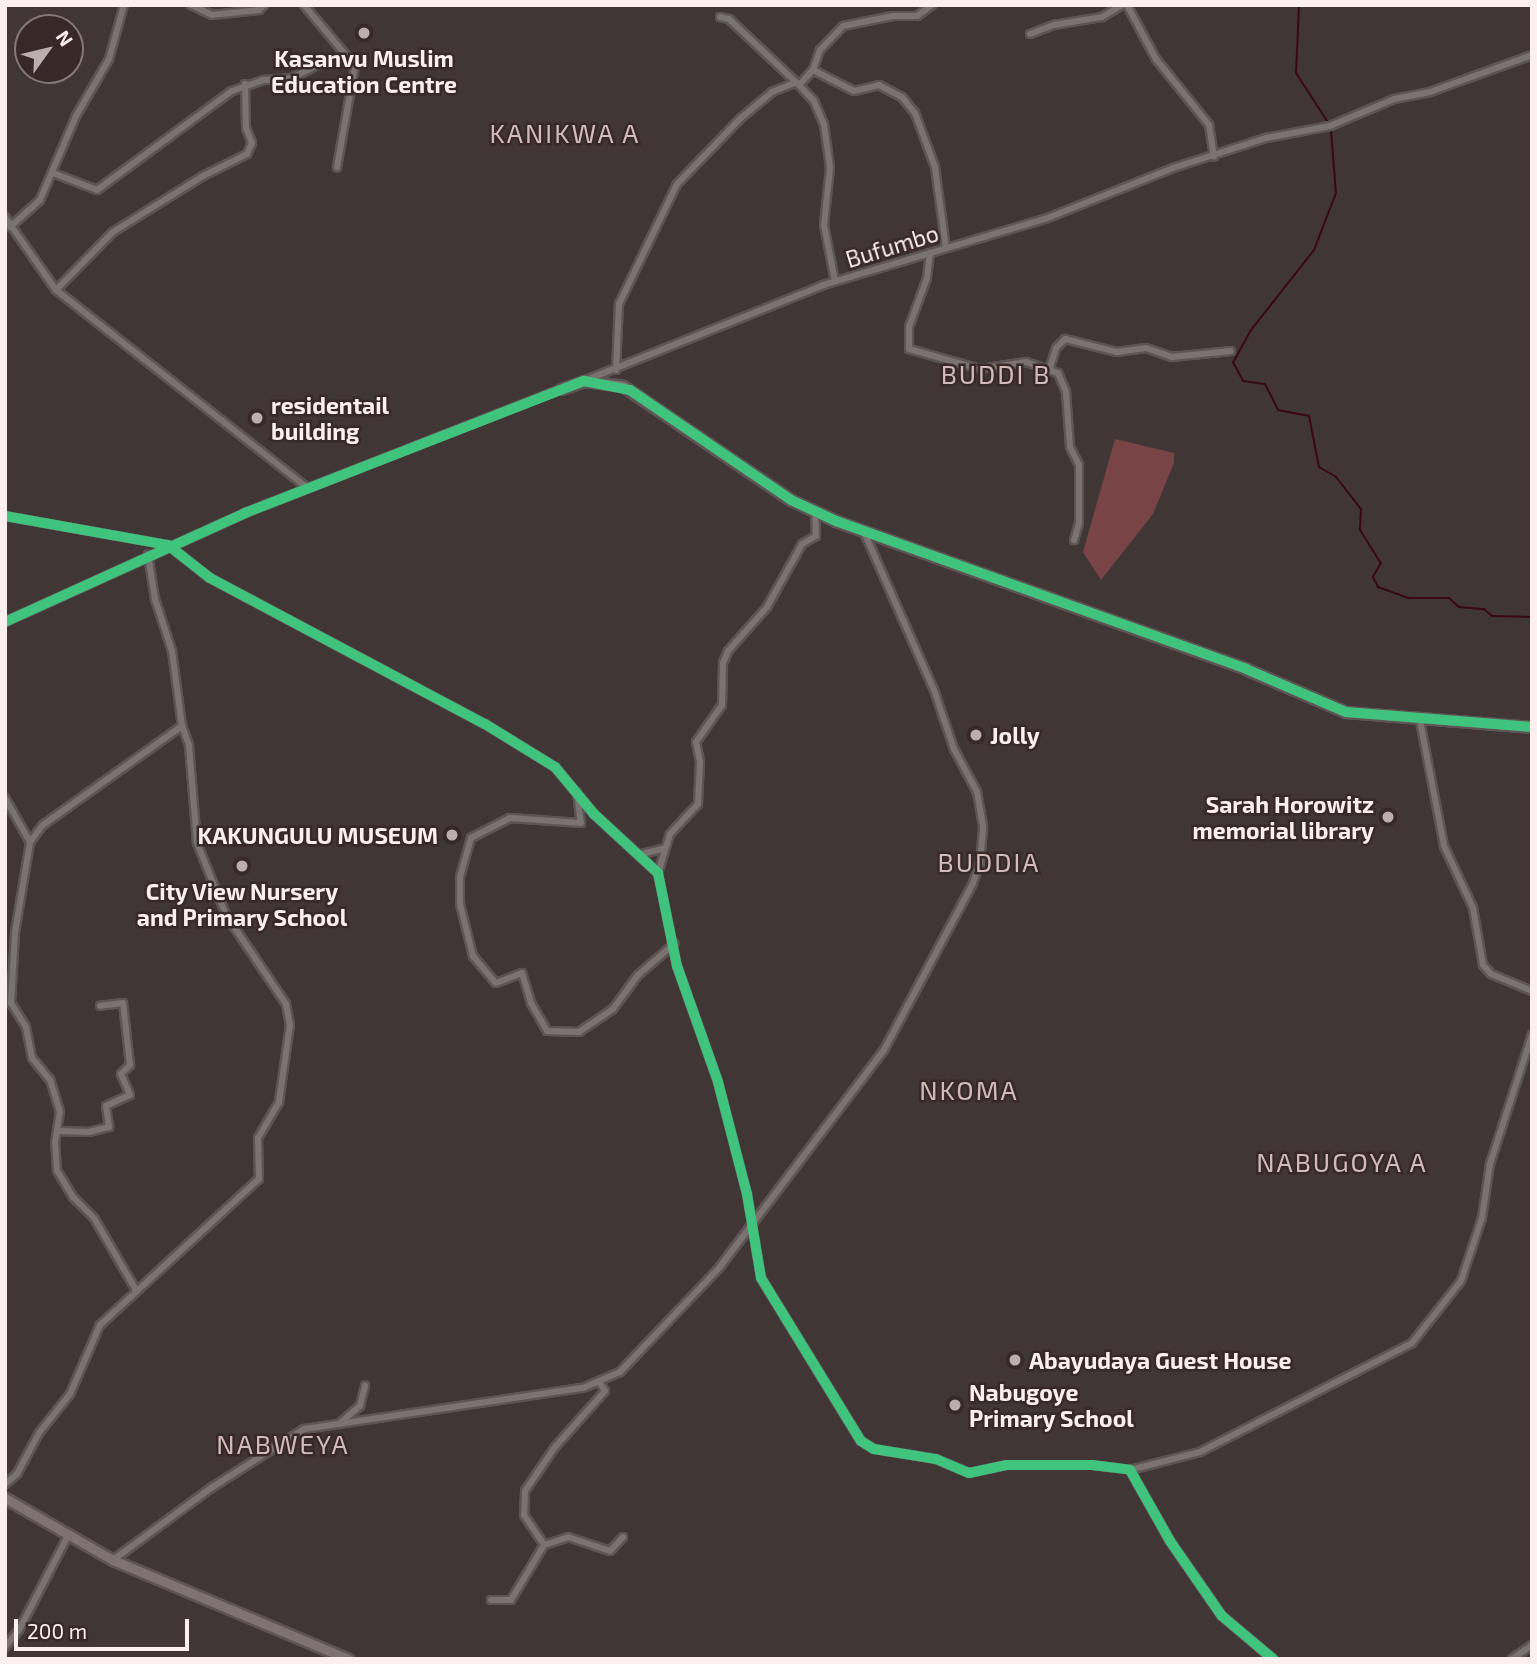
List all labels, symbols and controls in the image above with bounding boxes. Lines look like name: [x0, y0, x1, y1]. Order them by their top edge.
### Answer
north arrow: [14, 14, 84, 84]
marker: Kasanvu Muslim Education Centre: [356, 25, 372, 41]
text: N: [52, 26, 79, 50]
place label: Kasanvu Muslim Education Centre: [271, 44, 457, 98]
district label: KANIKWA A: [490, 117, 640, 149]
street label: Bufumbo: [842, 219, 942, 273]
district label: BUDDI B: [942, 358, 1050, 390]
place label: residentail building: [271, 391, 389, 445]
marker: residentail building: [249, 410, 265, 426]
place label: Jolly: [990, 721, 1040, 749]
marker: Jolly: [968, 727, 984, 743]
place label: Sarah Horowitz memorial library: [1192, 790, 1374, 844]
marker: Sarah Horowitz memorial library: [1380, 809, 1396, 825]
place label: KAKUNGULU MUSEUM: [198, 821, 438, 849]
marker: KAKUNGULU MUSEUM: [444, 827, 460, 843]
district label: BUDDIA: [938, 846, 1040, 878]
marker: City View Nursery and Primary School: [234, 858, 250, 874]
place label: City View Nursery and Primary School: [137, 877, 347, 931]
district label: NKOMA: [920, 1074, 1018, 1106]
district label: NABUGOYA A: [1257, 1146, 1427, 1178]
place label: Abayudaya Guest House: [1029, 1346, 1291, 1374]
marker: Abayudaya Guest House: [1007, 1352, 1023, 1368]
place label: Nabugoye Primary School: [969, 1378, 1134, 1432]
marker: Nabugoye Primary School: [947, 1397, 963, 1413]
district label: NABWEYA: [217, 1428, 349, 1460]
scale bar: [18, 1604, 192, 1648]
text: 200 m: [27, 1618, 87, 1643]

